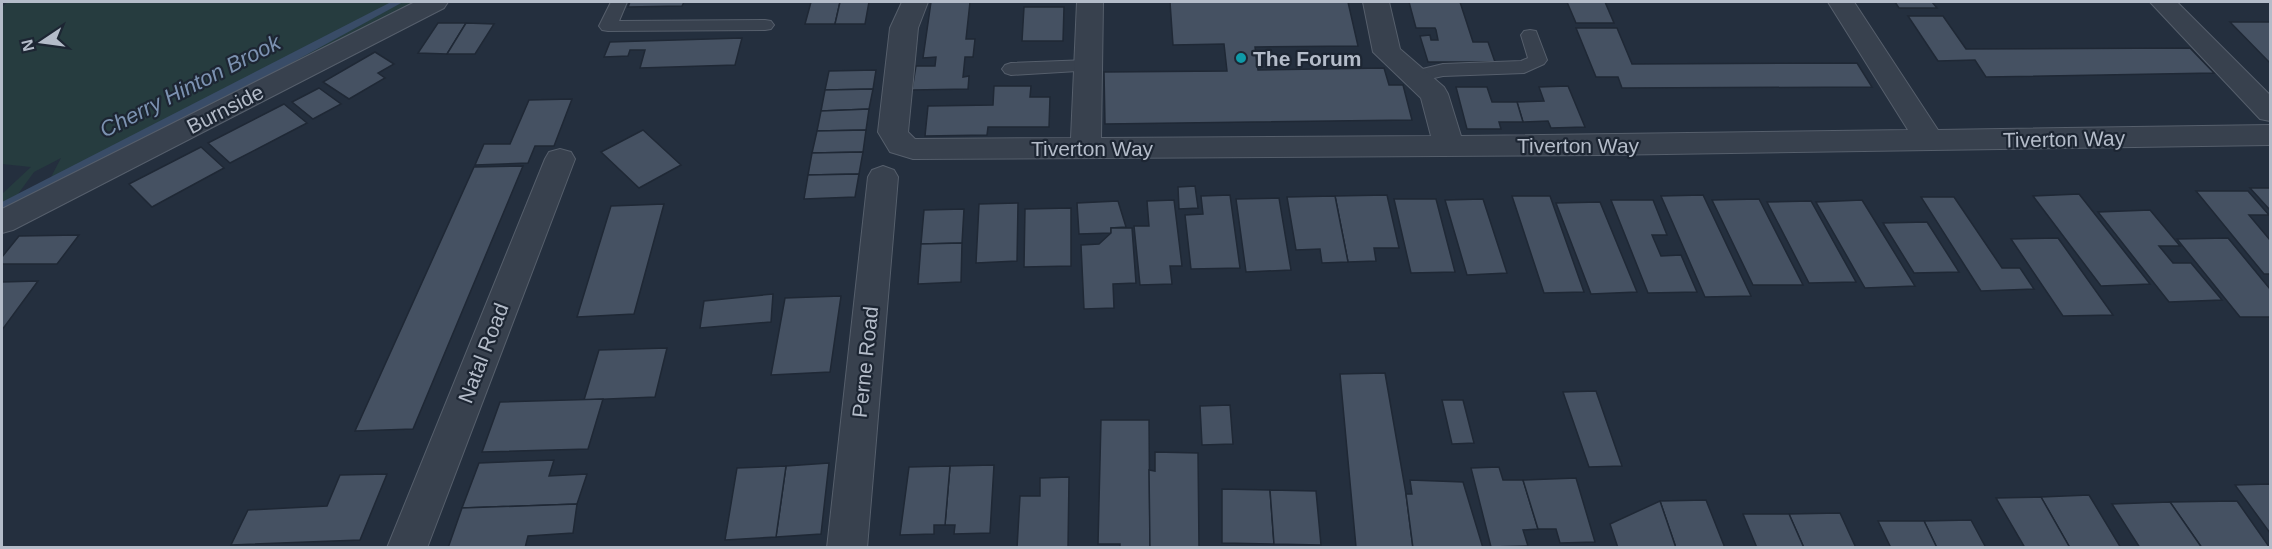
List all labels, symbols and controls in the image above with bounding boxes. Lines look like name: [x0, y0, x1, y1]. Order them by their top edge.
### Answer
north arrow: [12, 12, 72, 72]
water label: Cherry Hinton Brook: [96, 29, 285, 142]
text: N: [18, 38, 37, 53]
place label: The Forum: [1253, 47, 1362, 70]
marker: The Forum: [1234, 51, 1248, 65]
street label: Burnside: [183, 80, 267, 138]
street label: Tiverton Way: [2003, 126, 2126, 152]
street label: Tiverton Way: [1517, 134, 1640, 157]
street label: Tiverton Way: [1031, 137, 1154, 160]
street label: Natal Road: [453, 300, 513, 406]
street label: Perne Road: [848, 305, 882, 419]

